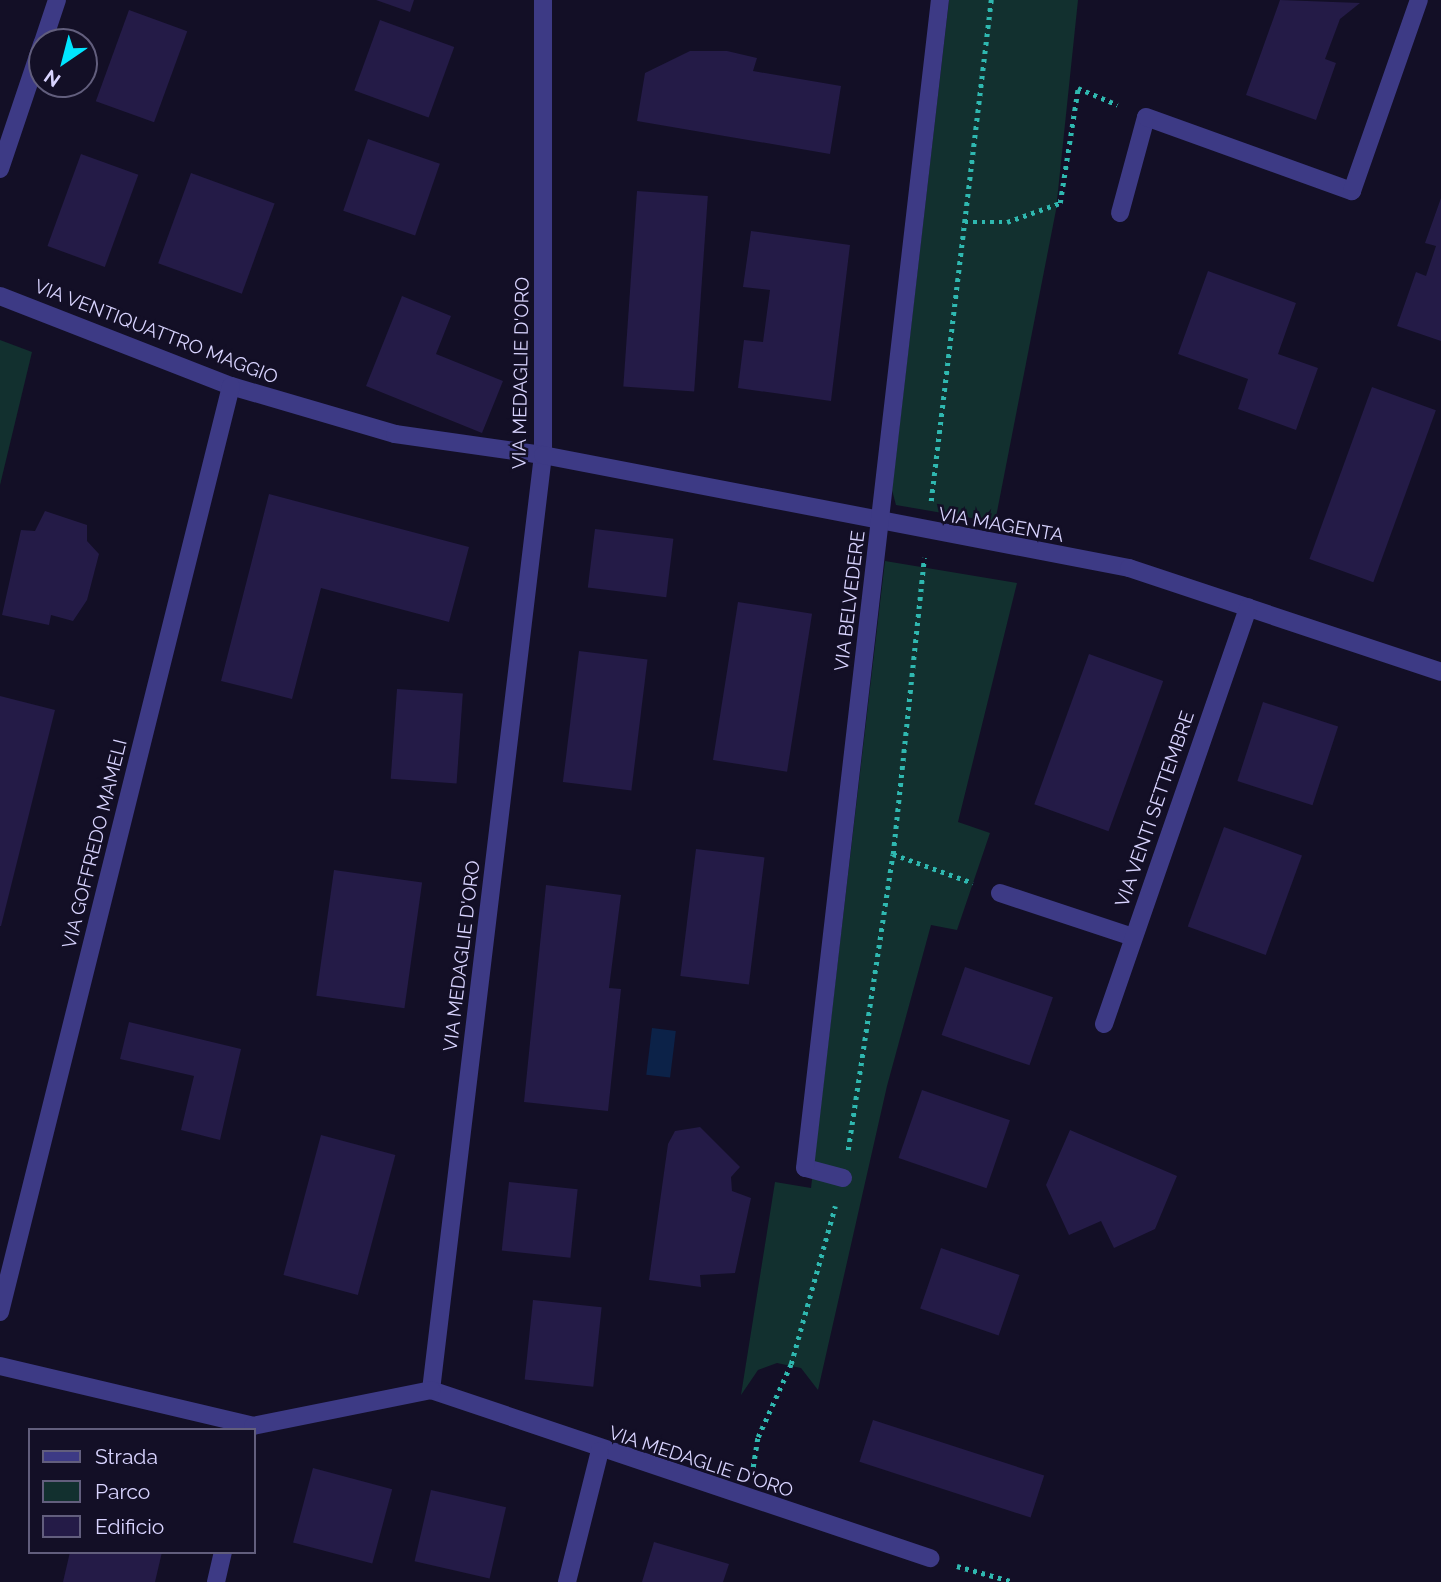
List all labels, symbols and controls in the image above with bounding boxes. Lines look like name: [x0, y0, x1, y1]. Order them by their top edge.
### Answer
north arrow: [28, 28, 98, 98]
text: N: [40, 65, 64, 92]
street label: VIA VENTIQUATTRO MAGGIO: [30, 275, 282, 389]
street label: VIA MEDAGLIE D'ORO: [508, 276, 534, 470]
street label: VIA MAGENTA: [936, 503, 1066, 547]
street label: VIA BELVEDERE: [830, 529, 870, 673]
street label: VIA VENTI SETTEMBRE: [1111, 708, 1199, 910]
street label: VIA GOFFREDO MAMELI: [58, 737, 132, 951]
street label: VIA MEDAGLIE D'ORO: [439, 859, 485, 1053]
street label: VIA MEDAGLIE D'ORO: [606, 1421, 796, 1503]
legend: [28, 1428, 256, 1554]
text: Strada: [95, 1444, 158, 1469]
text: Parco: [95, 1479, 150, 1504]
text: Edificio: [95, 1514, 164, 1539]

